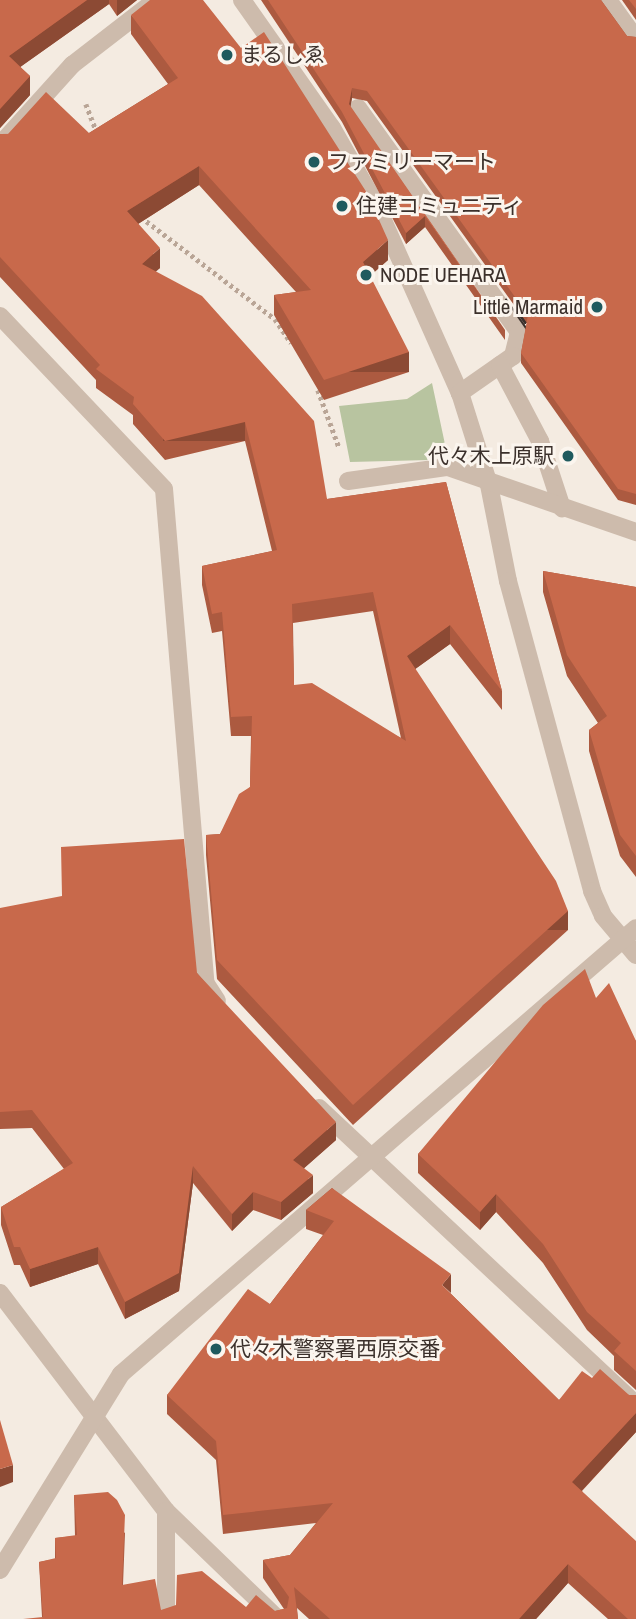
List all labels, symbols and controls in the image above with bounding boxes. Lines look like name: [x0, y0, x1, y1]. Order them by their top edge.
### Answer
place label: まるしゑ: [241, 42, 325, 68]
marker: まるしゑ: [219, 47, 235, 63]
place label: ファミリーマート: [328, 149, 496, 175]
marker: ファミリーマート: [306, 154, 322, 170]
place label: 住建コミュニティ: [356, 193, 524, 219]
marker: 住建コミュニティ: [334, 198, 350, 214]
place label: NODE UEHARA: [380, 262, 506, 288]
marker: NODE UEHARA: [358, 267, 374, 283]
place label: Little Marmaid: [473, 294, 583, 320]
marker: Little Marmaid: [589, 299, 605, 315]
place label: 代々木上原駅: [428, 443, 554, 469]
marker: 代々木上原駅: [560, 448, 576, 464]
place label: 代々木警察署西原交番: [230, 1336, 440, 1362]
marker: 代々木警察署西原交番: [208, 1341, 224, 1357]

